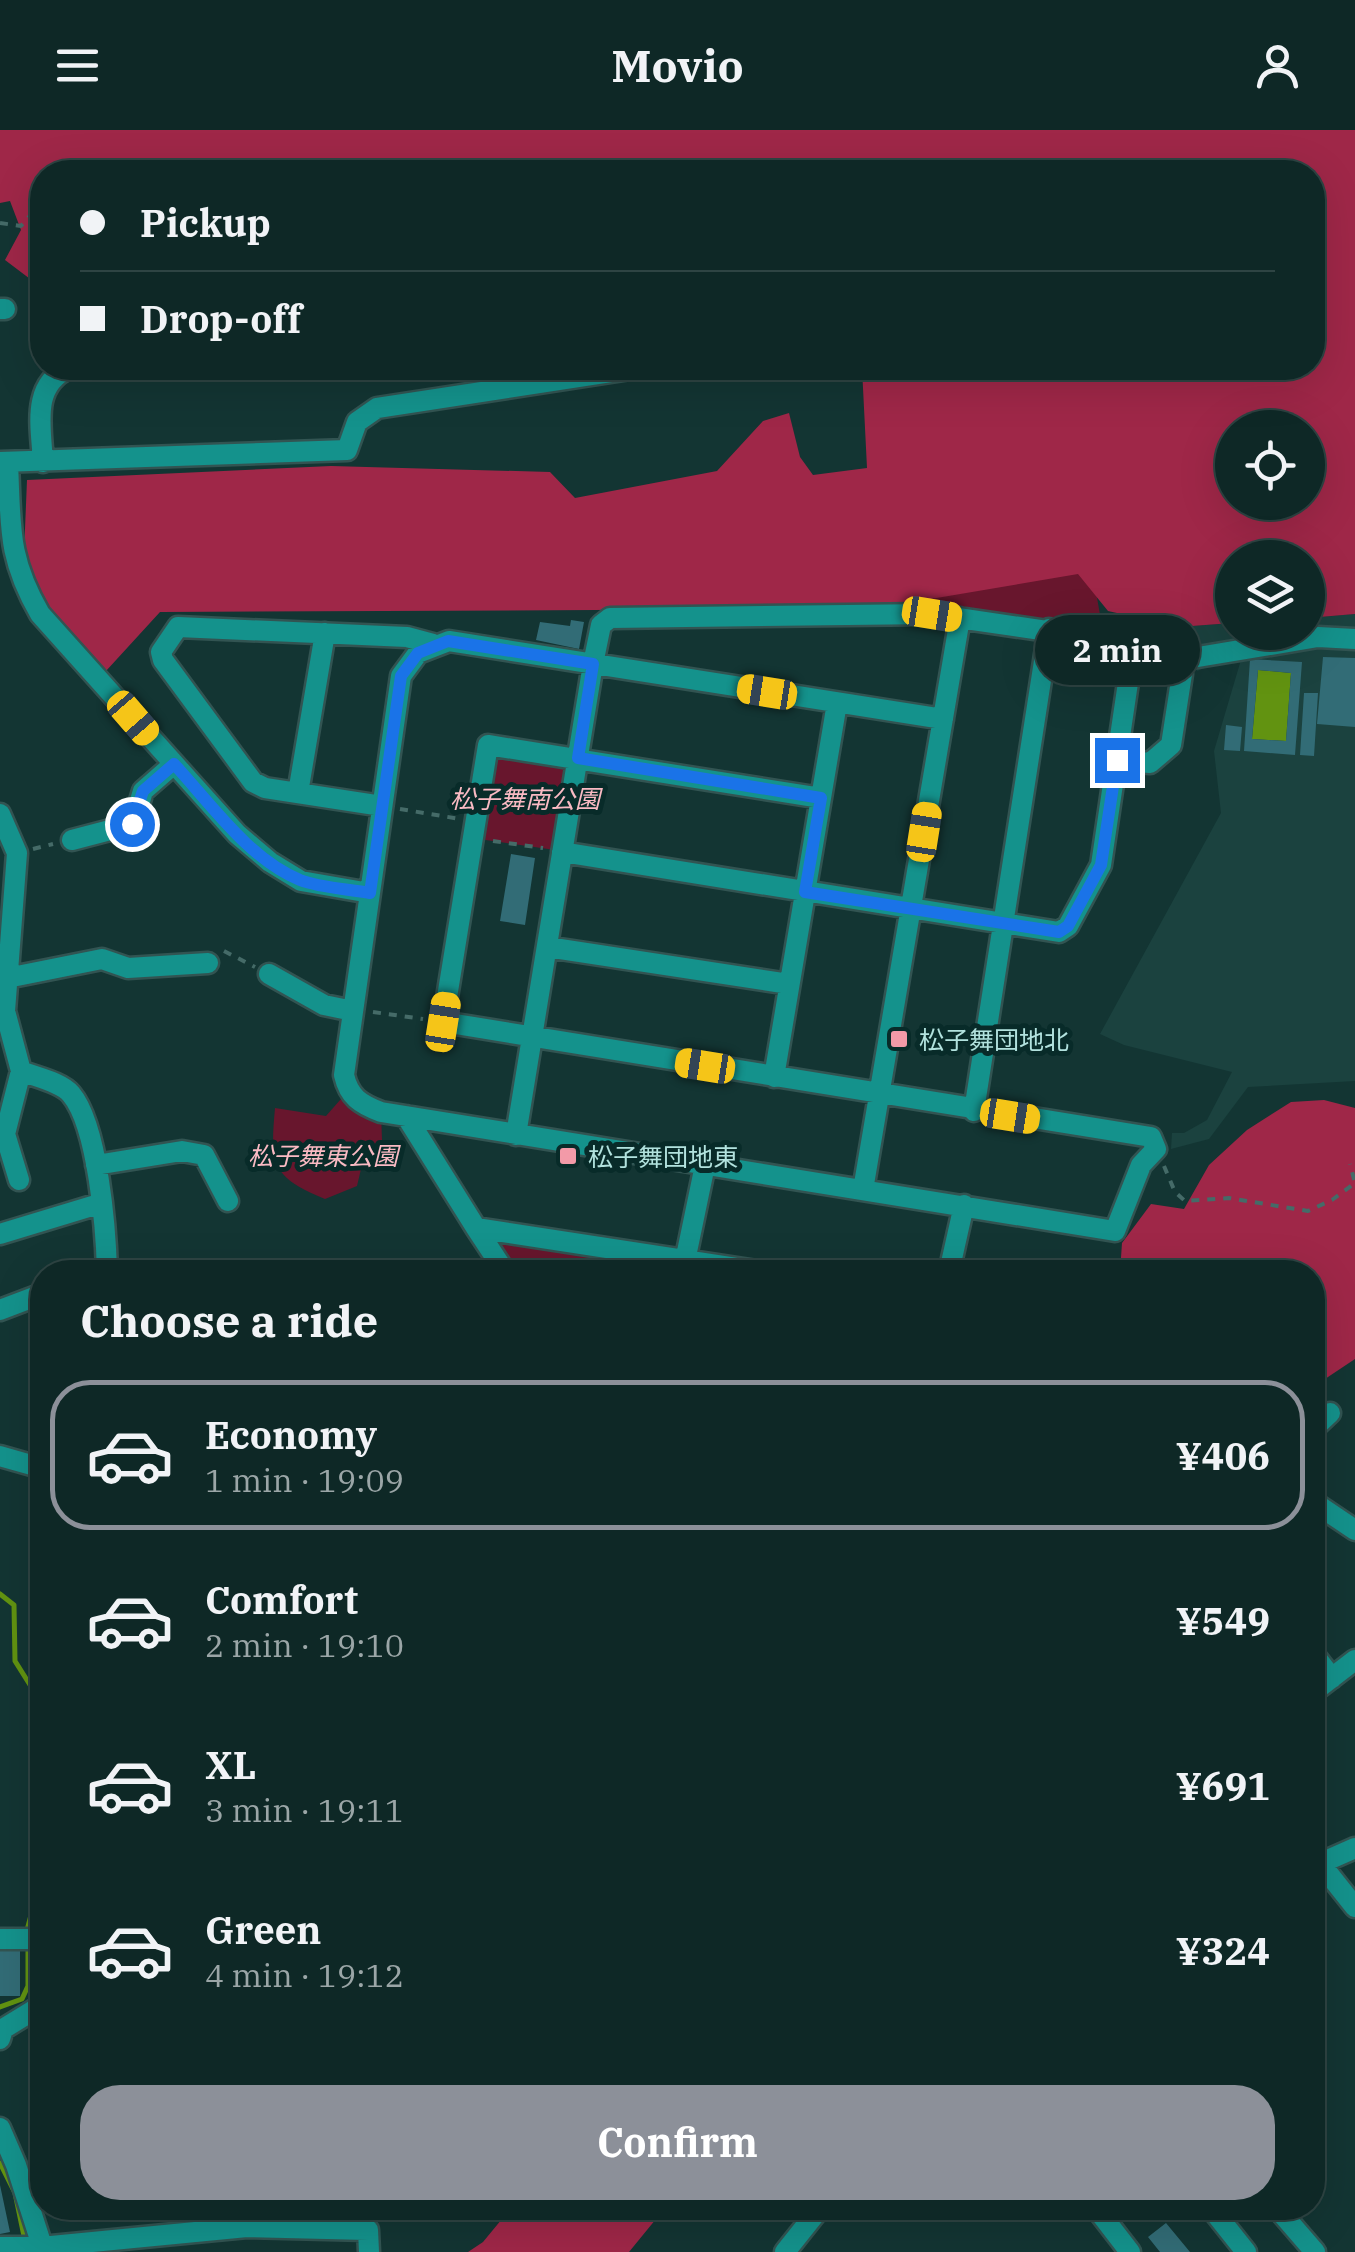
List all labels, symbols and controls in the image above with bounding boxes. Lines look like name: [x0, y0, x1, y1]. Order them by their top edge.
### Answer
text: Movio: [611, 36, 744, 94]
icon: menu: [50, 38, 105, 93]
icon: person: [1250, 38, 1305, 93]
text: Pickup: [140, 198, 271, 247]
text: Drop-off: [140, 294, 302, 343]
map controls: [1215, 410, 1325, 650]
button: locate: [1215, 410, 1325, 520]
button: layers: [1215, 540, 1325, 650]
car: [900, 594, 964, 634]
callout: 2 min: [1034, 615, 1200, 685]
text: 2 min: [1073, 629, 1162, 671]
car: [735, 672, 799, 712]
car: [102, 686, 164, 750]
route end: [1095, 738, 1140, 783]
park label: 松子舞南公園: [450, 782, 603, 815]
car: [904, 800, 944, 864]
route start: [110, 802, 155, 847]
car: [423, 990, 463, 1054]
place label: 松子舞団地北: [919, 1023, 1069, 1056]
marker: 松子舞団地北: [888, 1028, 910, 1050]
car: [673, 1046, 737, 1086]
car: [978, 1096, 1042, 1136]
park label: 松子舞東公園: [248, 1139, 401, 1172]
place label: 松子舞団地東: [588, 1140, 738, 1173]
marker: 松子舞団地東: [557, 1145, 579, 1167]
text: Choose a ride: [80, 1291, 378, 1349]
icon: car: [85, 1410, 175, 1500]
text: Economy: [205, 1410, 377, 1459]
text: ¥406: [1176, 1431, 1270, 1480]
text: 1 min · 19:09: [205, 1459, 404, 1501]
icon: car: [85, 1575, 175, 1665]
text: Comfort: [205, 1575, 358, 1624]
text: ¥549: [1176, 1596, 1270, 1645]
text: 2 min · 19:10: [205, 1624, 404, 1666]
icon: car: [85, 1740, 175, 1830]
text: XL: [205, 1740, 256, 1789]
text: ¥691: [1176, 1761, 1270, 1810]
text: 3 min · 19:11: [205, 1789, 404, 1831]
icon: car: [85, 1905, 175, 1995]
text: Green: [205, 1905, 321, 1954]
text: ¥324: [1176, 1926, 1270, 1975]
text: 4 min · 19:12: [205, 1954, 404, 1996]
button: Confirm: [80, 2085, 1275, 2200]

